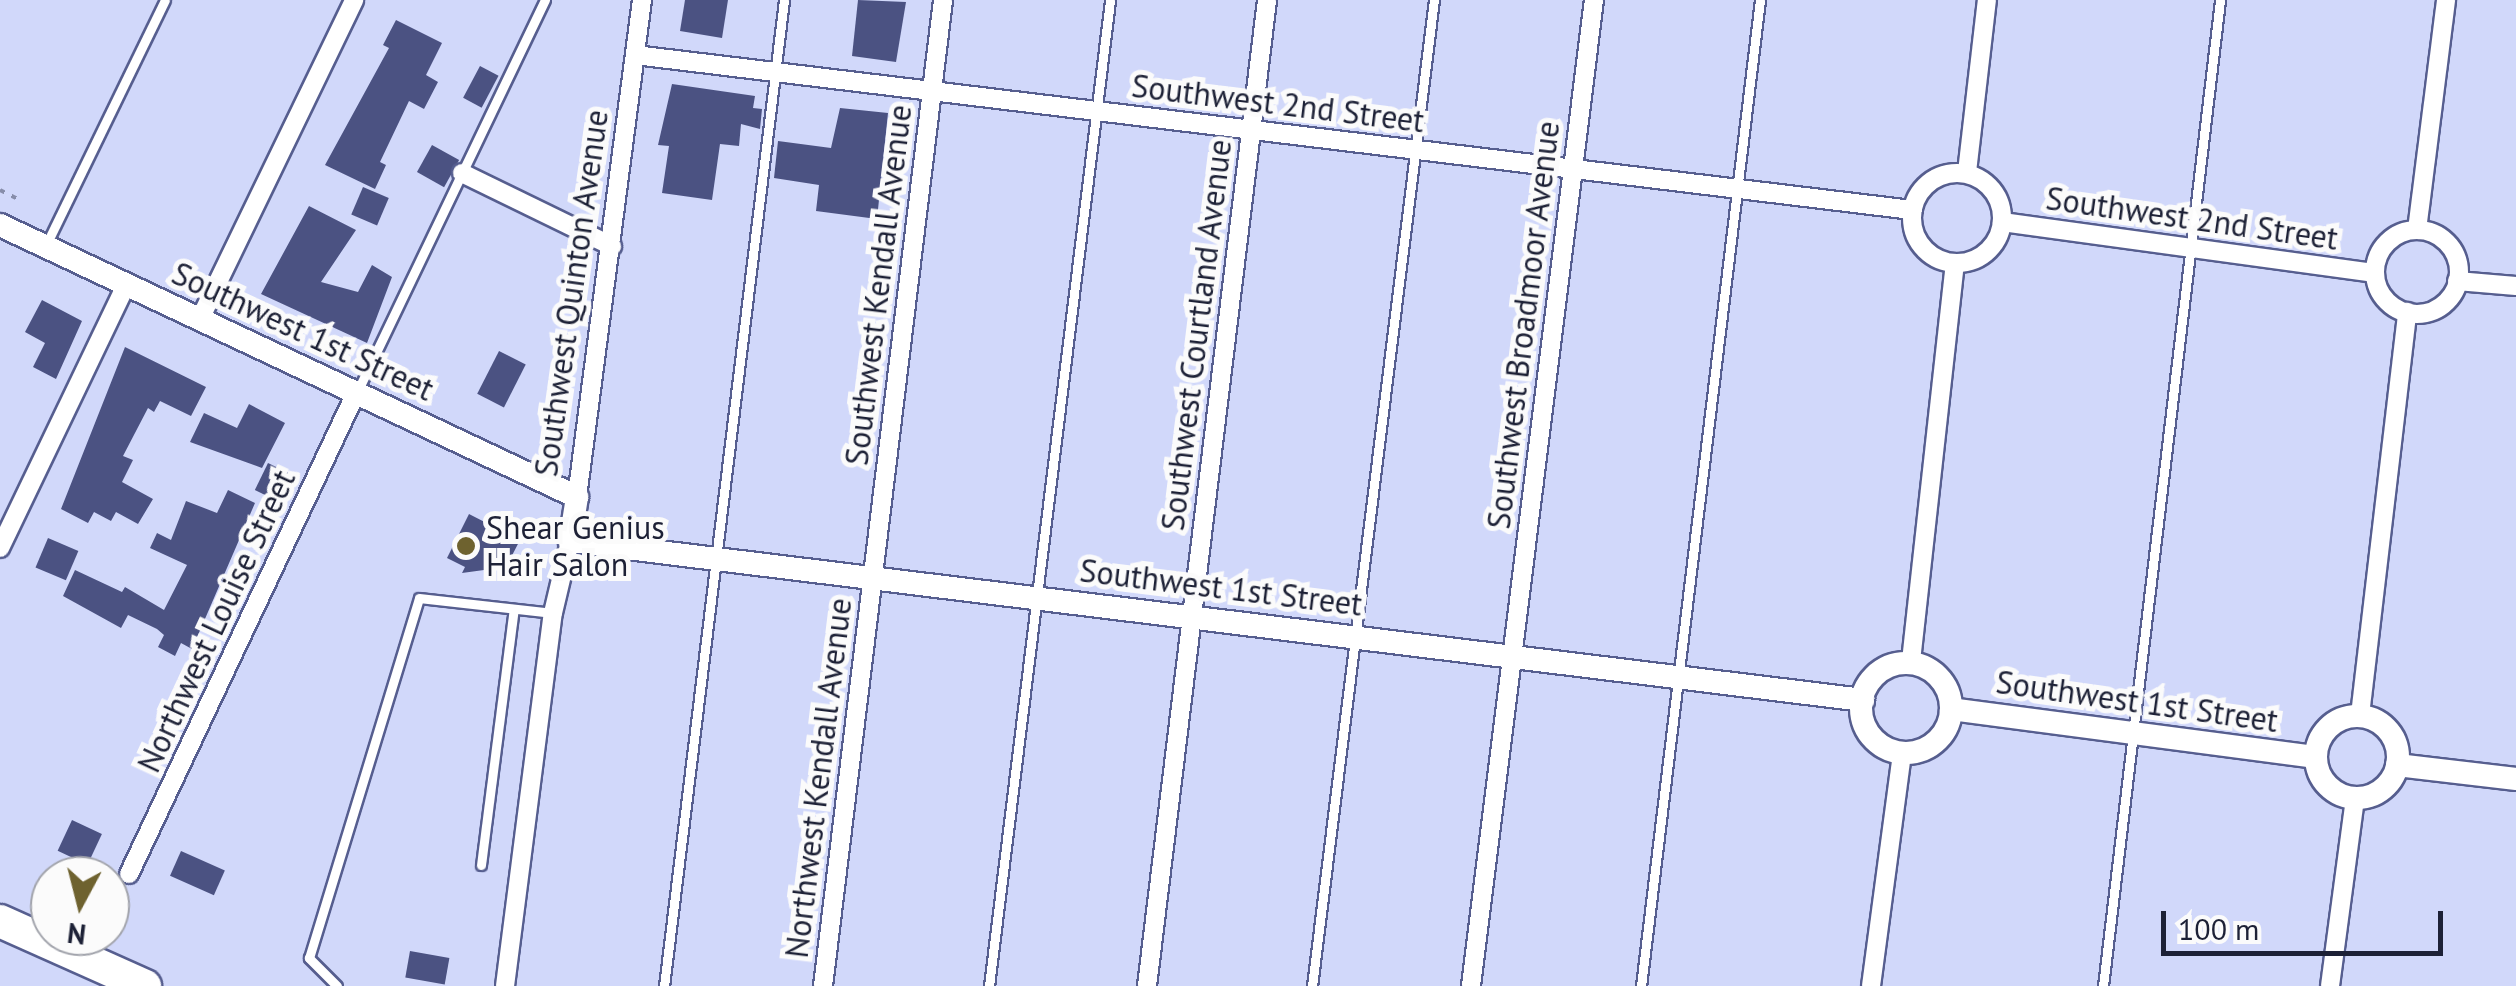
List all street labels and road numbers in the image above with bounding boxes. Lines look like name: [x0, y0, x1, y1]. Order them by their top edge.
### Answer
street label: Southwest 2nd Street: [1130, 66, 1426, 140]
street label: Southwest Kendall Avenue: [837, 102, 919, 468]
street label: Southwest Quinton Avenue: [526, 107, 616, 479]
street label: Southwest Broadmoor Avenue: [1479, 118, 1567, 532]
street label: Southwest Courtland Avenue: [1153, 137, 1239, 533]
street label: Southwest 2nd Street: [2044, 178, 2340, 258]
street label: Southwest 1st Street: [166, 254, 440, 408]
street label: Northwest Louise Street: [129, 464, 303, 778]
street label: Southwest 1st Street: [1078, 551, 1364, 623]
street label: Northwest Kendall Avenue: [777, 595, 859, 961]
street label: Southwest 1st Street: [1994, 662, 2280, 740]

